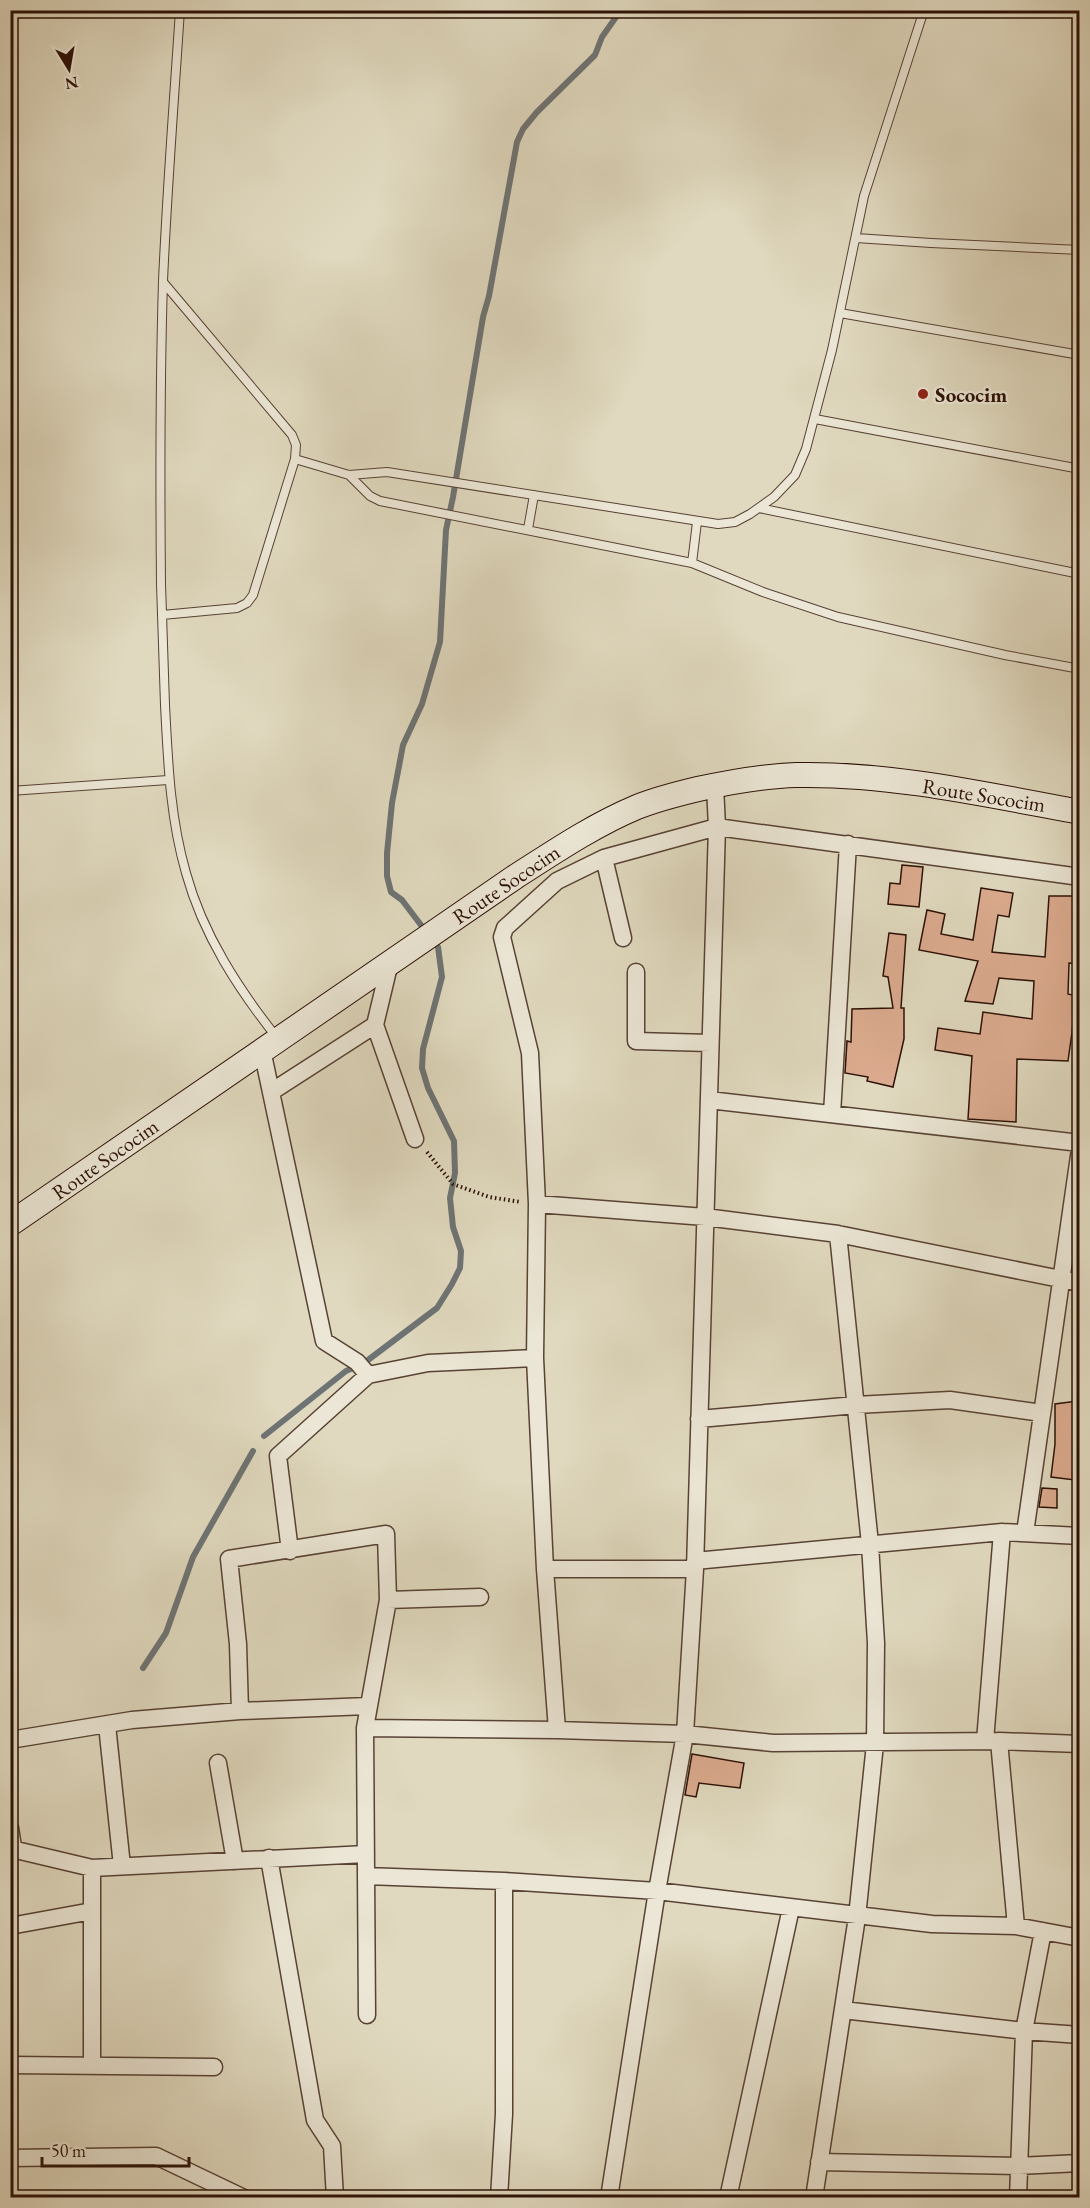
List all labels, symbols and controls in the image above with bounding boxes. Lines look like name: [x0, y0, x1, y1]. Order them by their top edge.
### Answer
north arrow: [39, 39, 99, 99]
text: N: [63, 72, 80, 95]
place label: Sococim: [935, 381, 1007, 408]
marker: Sococim: [916, 387, 930, 401]
street label: Route Sococim: [921, 772, 1047, 818]
street label: Route Sococim: [447, 838, 565, 930]
street label: Route Sococim: [46, 1112, 164, 1206]
scale bar: [42, 2130, 189, 2168]
text: 50 m: [51, 2139, 86, 2162]

